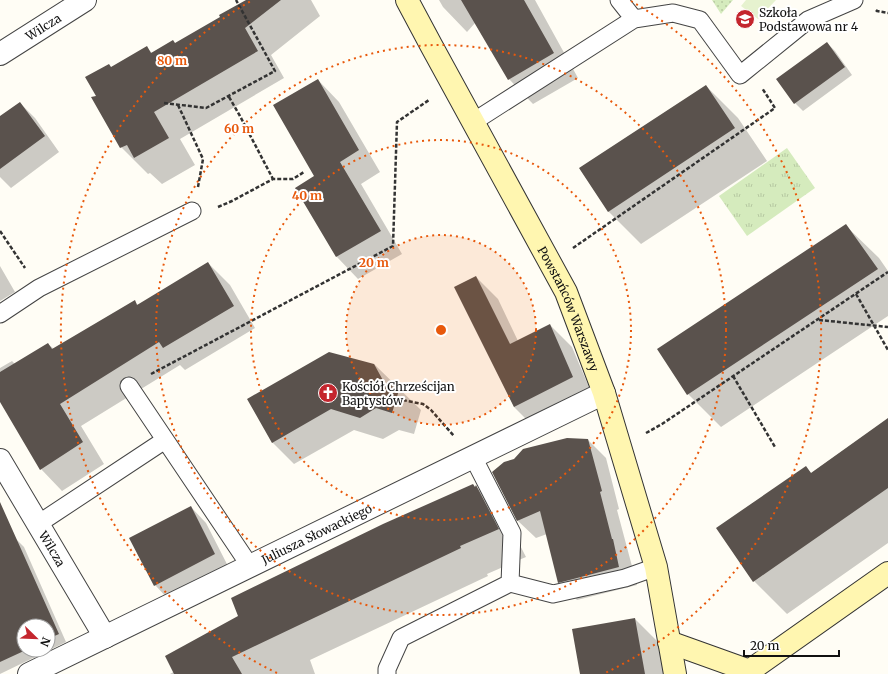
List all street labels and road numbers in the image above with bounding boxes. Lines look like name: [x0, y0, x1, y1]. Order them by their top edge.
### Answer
street label: Wilcza: [22, 10, 64, 44]
street label: Powstańców Warszawy: [535, 243, 603, 374]
street label: Juliusza Słowackiego: [258, 500, 374, 567]
street label: Wilcza: [36, 527, 69, 570]

